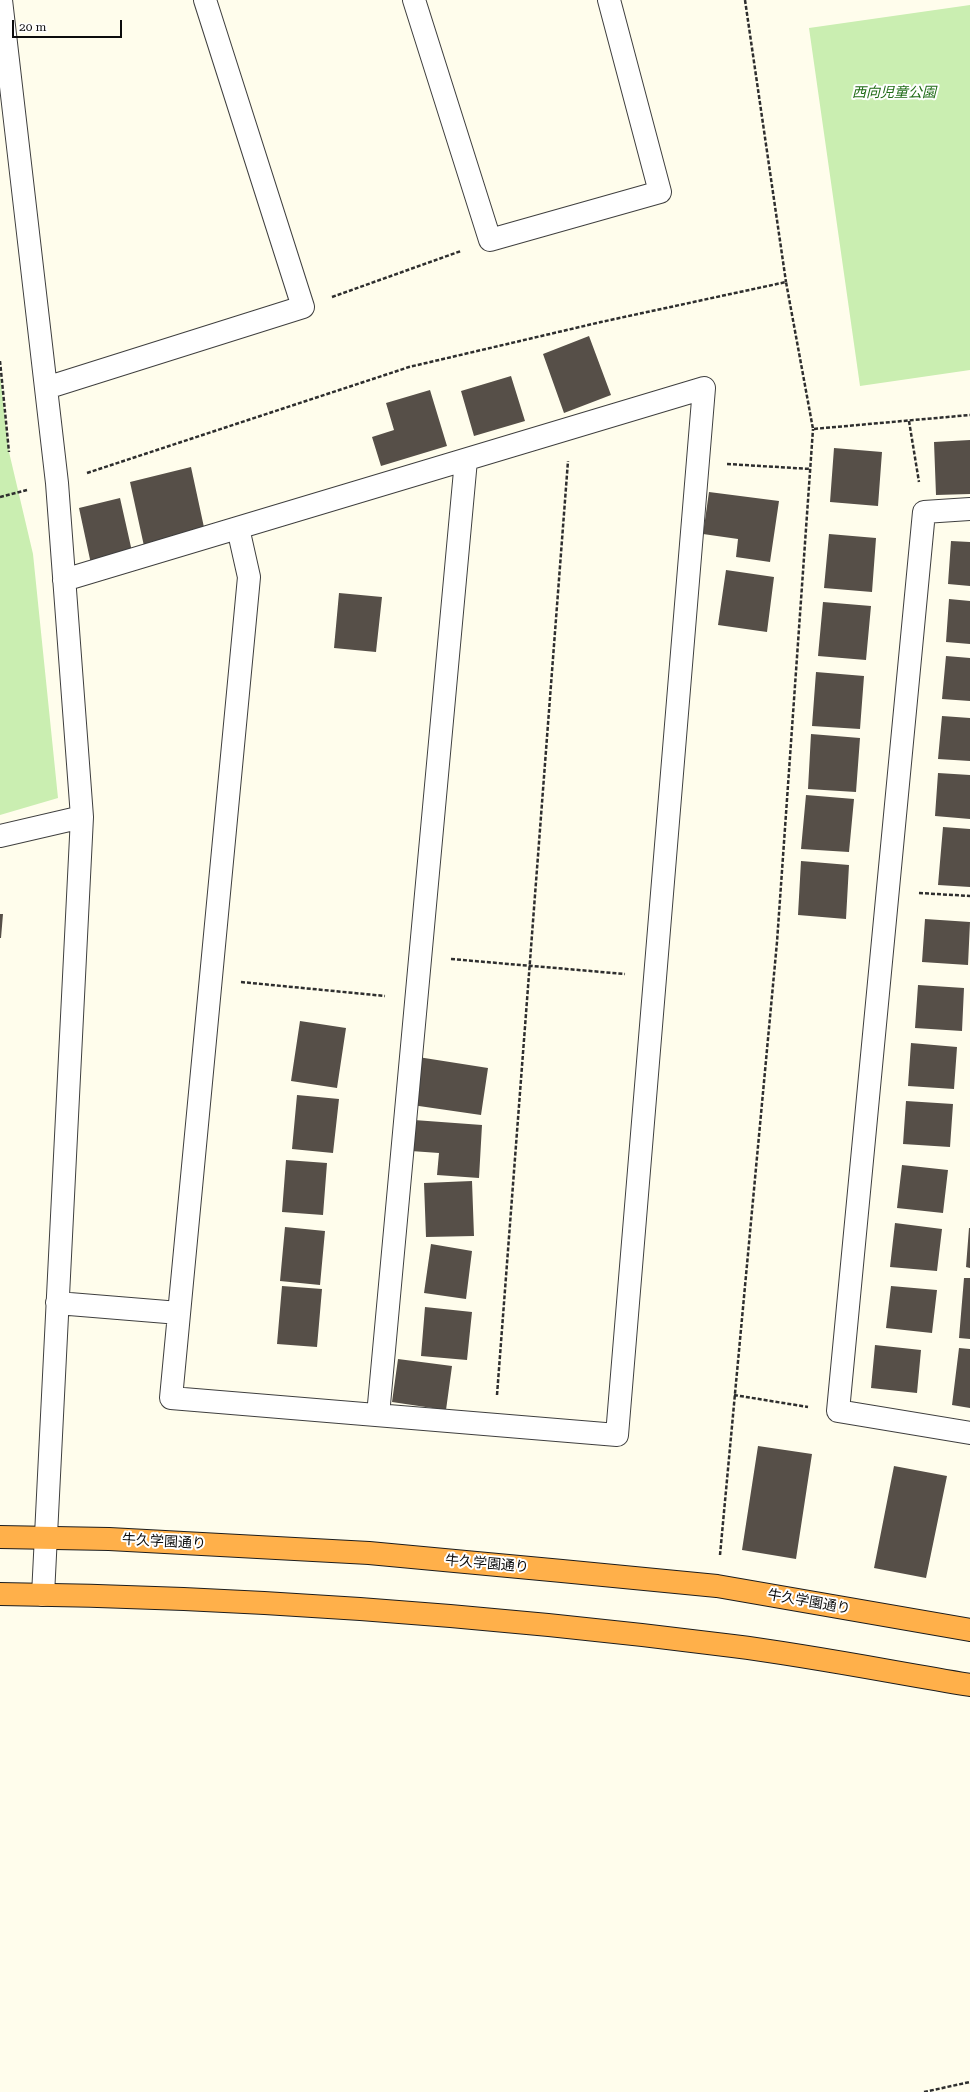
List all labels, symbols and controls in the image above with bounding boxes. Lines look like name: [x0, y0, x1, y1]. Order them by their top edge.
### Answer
scale bar: [14, 12, 124, 38]
text: 20 m: [19, 20, 46, 34]
park label: 西向児童公園: [852, 85, 936, 101]
street label: 牛久学園通り: [122, 1531, 206, 1553]
street label: 牛久学園通り: [444, 1552, 530, 1576]
street label: 牛久学園通り: [766, 1586, 852, 1618]

